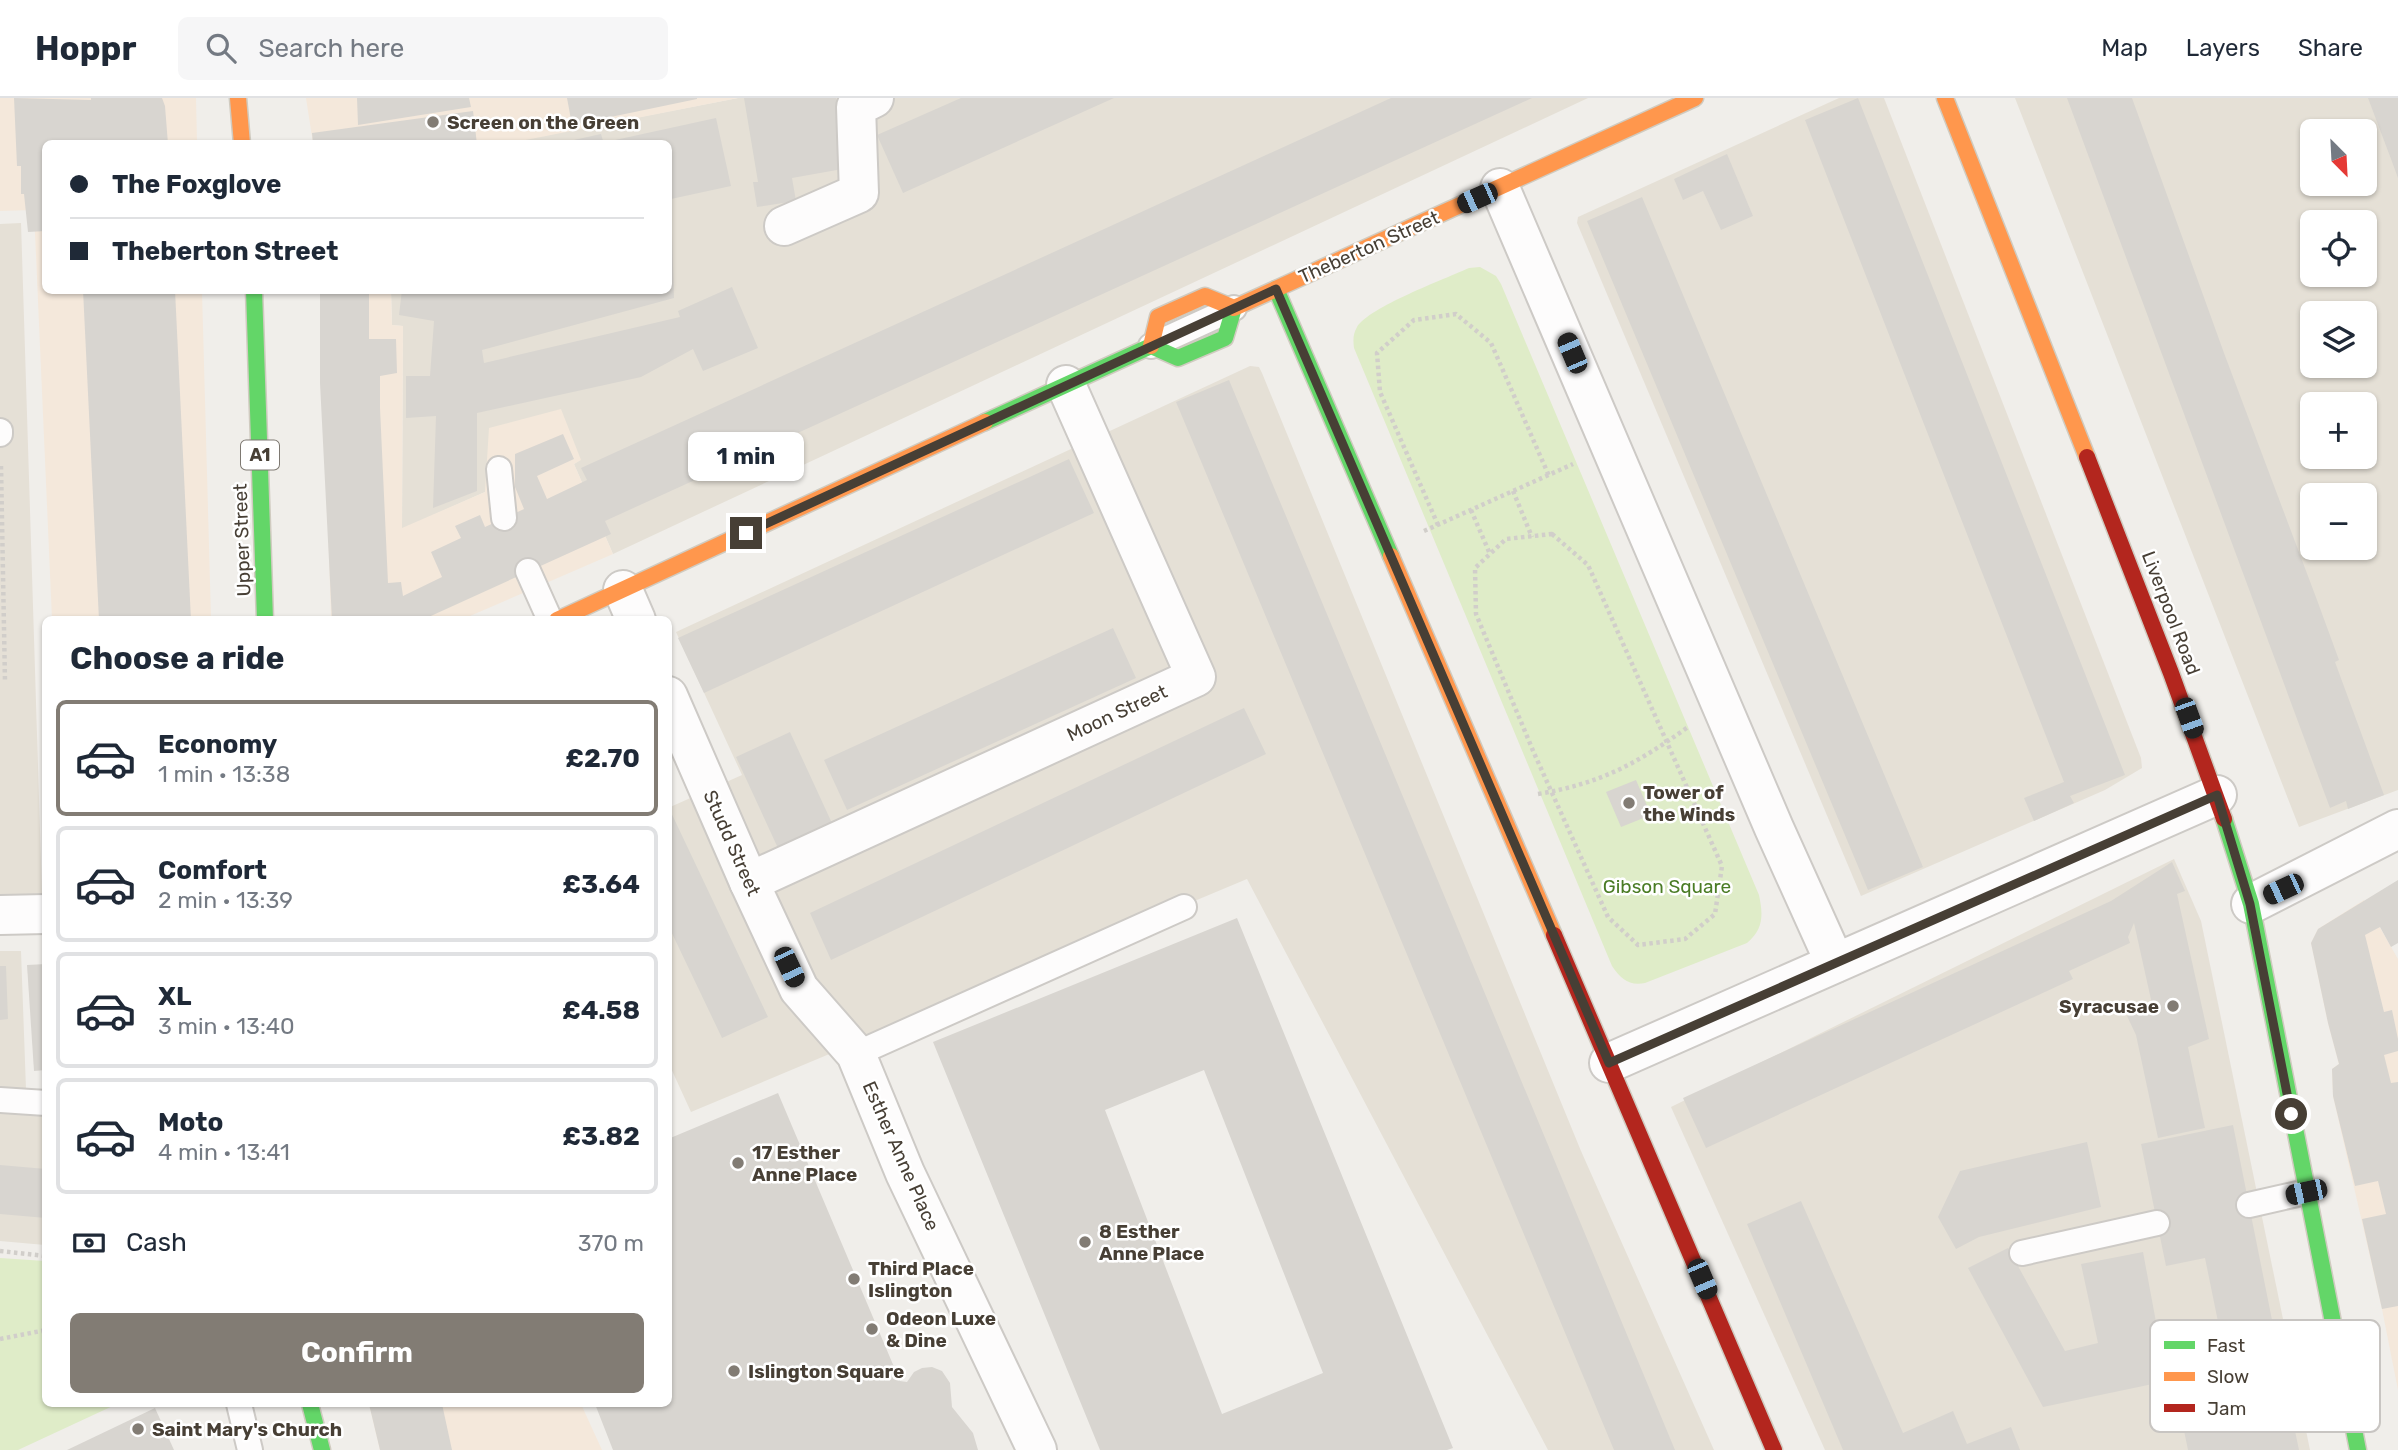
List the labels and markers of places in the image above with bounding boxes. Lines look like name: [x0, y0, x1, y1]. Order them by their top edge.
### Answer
place label: Screen on the Green: [447, 111, 639, 134]
marker: Screen on the Green: [425, 114, 441, 130]
place label: Tower of the Winds: [1643, 781, 1735, 826]
marker: Tower of the Winds: [1621, 795, 1637, 811]
place label: Syracusae: [2059, 995, 2159, 1018]
marker: Syracusae: [2165, 998, 2181, 1014]
place label: 17 Esther Anne Place: [752, 1141, 857, 1186]
marker: 17 Esther Anne Place: [730, 1155, 746, 1171]
place label: 8 Esther Anne Place: [1099, 1220, 1204, 1265]
marker: 8 Esther Anne Place: [1077, 1234, 1093, 1250]
place label: Third Place Islington: [868, 1257, 974, 1302]
marker: Third Place Islington: [846, 1271, 862, 1287]
place label: Odeon Luxe & Dine: [886, 1307, 996, 1352]
marker: Odeon Luxe & Dine: [864, 1321, 880, 1337]
place label: Islington Square: [748, 1360, 904, 1383]
marker: Islington Square: [726, 1363, 742, 1379]
place label: Saint Mary's Church: [152, 1418, 342, 1441]
marker: Saint Mary's Church: [130, 1421, 146, 1437]

